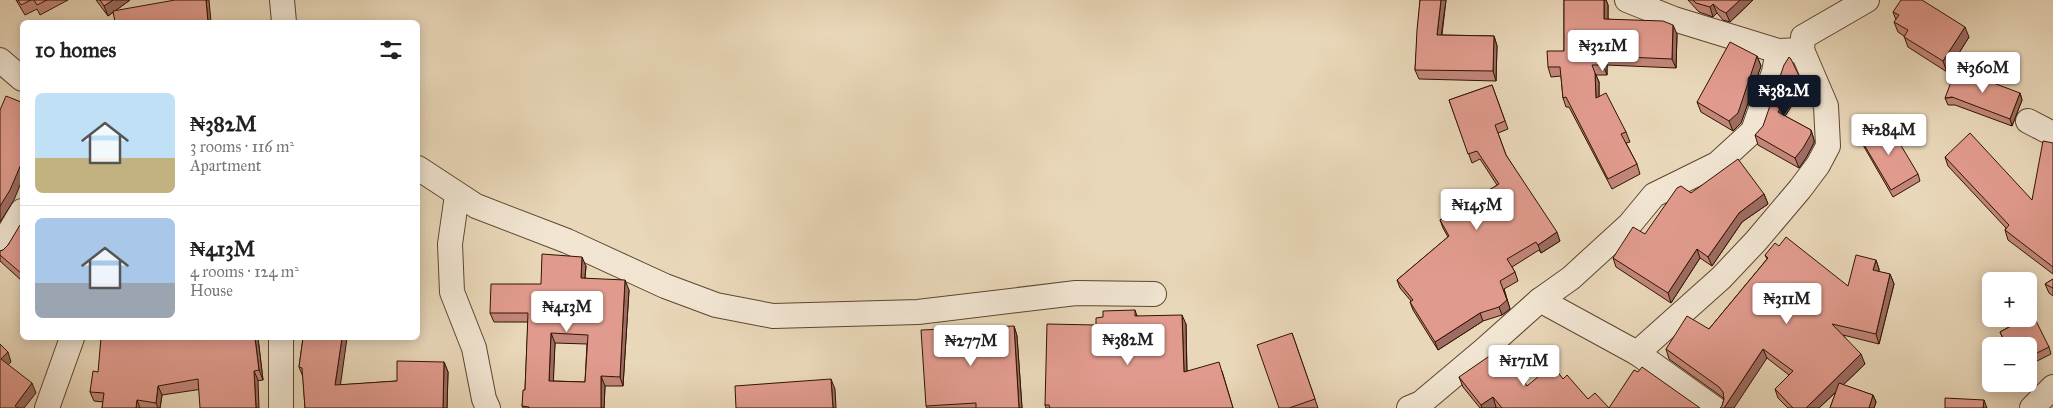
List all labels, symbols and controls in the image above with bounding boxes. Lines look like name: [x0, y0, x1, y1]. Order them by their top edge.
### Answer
pin: ₦321M: [1568, 30, 1638, 72]
icon: filters: [377, 36, 405, 64]
text: ₦321M: [1579, 36, 1627, 55]
text: 10 homes: [35, 37, 116, 63]
pin: ₦360M: [1948, 52, 2018, 94]
text: ₦360M: [1957, 58, 2009, 77]
pin: ₦382M: [1749, 74, 1819, 117]
text: ₦382M: [1759, 81, 1809, 100]
text: ₦382M: [190, 111, 257, 137]
icon: home: [75, 113, 135, 173]
pin: ₦284M: [1854, 114, 1924, 156]
text: ₦284M: [1862, 120, 1916, 139]
text: 3 rooms · 116 m²: [190, 137, 294, 156]
text: Apartment: [190, 156, 262, 175]
pin: ₦145M: [1442, 188, 1512, 231]
text: ₦145M: [1452, 195, 1502, 214]
text: ₦413M: [190, 236, 255, 262]
icon: home: [75, 238, 135, 298]
text: 4 rooms · 124 m²: [190, 262, 299, 281]
map controls: [1982, 272, 2037, 392]
button: +: [1982, 272, 2037, 327]
text: House: [190, 281, 233, 300]
pin: ₦311M: [1752, 282, 1822, 325]
text: ₦311M: [1763, 289, 1811, 308]
pin: ₦413M: [532, 290, 602, 333]
text: ₦413M: [542, 297, 592, 316]
pin: ₦277M: [936, 324, 1006, 367]
pin: ₦382M: [1093, 324, 1163, 366]
text: ₦382M: [1103, 330, 1153, 349]
text: ₦277M: [945, 331, 997, 350]
button: −: [1982, 337, 2037, 392]
pin: ₦171M: [1489, 344, 1559, 387]
text: ₦171M: [1499, 351, 1549, 370]

